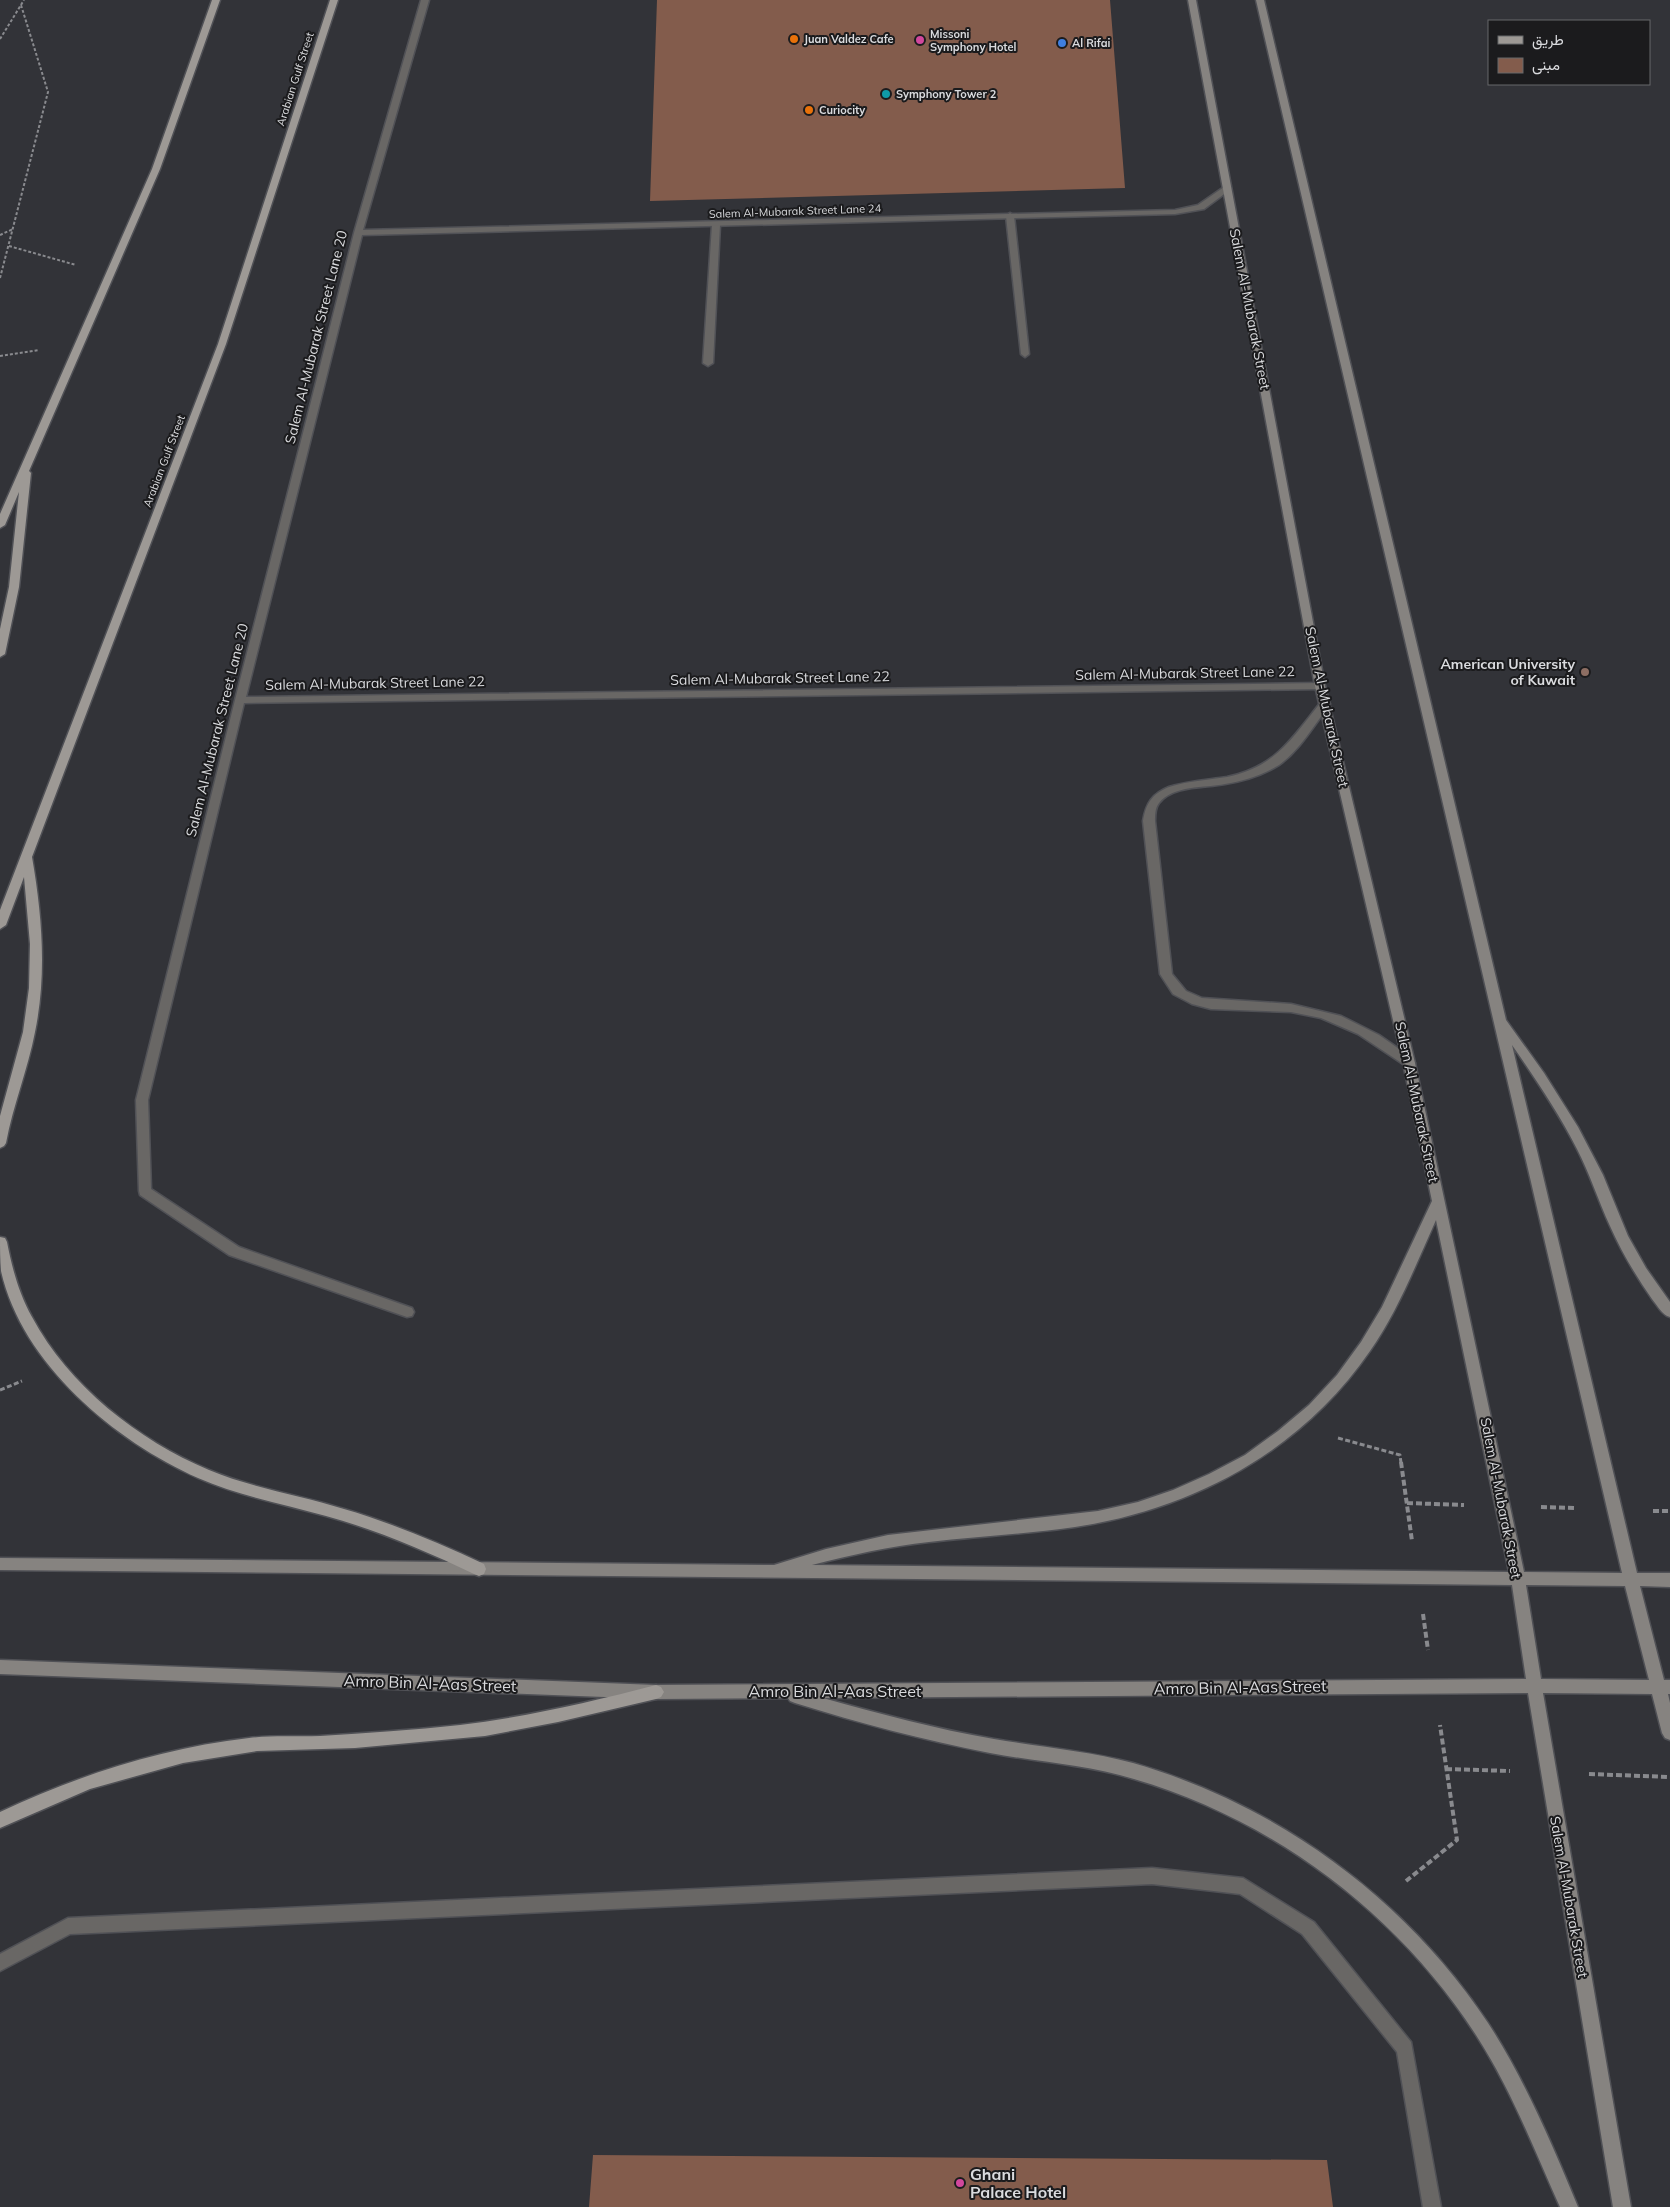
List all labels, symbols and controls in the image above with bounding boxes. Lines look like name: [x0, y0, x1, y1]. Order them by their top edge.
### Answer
legend: [1488, 20, 1650, 85]
place label: Missoni Symphony Hotel: [930, 27, 1017, 54]
street label: Arabian Gulf Street: [273, 30, 317, 128]
text: طريق: [1532, 30, 1564, 50]
place label: Juan Valdez Cafe: [804, 32, 894, 46]
marker: Juan Valdez Cafe: [788, 33, 800, 45]
marker: Missoni Symphony Hotel: [914, 34, 926, 46]
place label: Al Rifai: [1072, 36, 1111, 50]
marker: Al Rifai: [1056, 37, 1068, 49]
text: مبنى: [1532, 55, 1560, 75]
place label: Symphony Tower 2: [896, 87, 997, 101]
marker: Symphony Tower 2: [880, 88, 892, 100]
place label: Curiocity: [819, 103, 865, 117]
marker: Curiocity: [803, 104, 815, 116]
street label: Salem Al-Mubarak Street Lane 24: [709, 201, 882, 221]
street label: Salem Al-Mubarak Street: [1226, 227, 1274, 391]
street label: Salem Al-Mubarak Street Lane 20: [281, 228, 351, 446]
street label: Arabian Gulf Street: [140, 413, 188, 509]
street label: Salem Al-Mubarak Street Lane 20: [182, 621, 252, 839]
street label: Salem Al-Mubarak Street: [1301, 625, 1353, 789]
place label: American University of Kuwait: [1440, 655, 1576, 689]
street label: Salem Al-Mubarak Street Lane 22: [1075, 662, 1295, 684]
marker: American University of Kuwait: [1579, 666, 1591, 678]
street label: Salem Al-Mubarak Street Lane 22: [670, 667, 890, 689]
street label: Salem Al-Mubarak Street Lane 22: [265, 672, 485, 694]
street label: Salem Al-Mubarak Street: [1391, 1020, 1443, 1184]
street label: Salem Al-Mubarak Street: [1477, 1416, 1525, 1580]
street label: Amro Bin Al-Aas Street: [343, 1670, 517, 1696]
street label: Amro Bin Al-Aas Street: [1153, 1675, 1327, 1699]
street label: Amro Bin Al-Aas Street: [749, 1681, 922, 1701]
street label: Salem Al-Mubarak Street: [1546, 1815, 1592, 1979]
place label: Ghani Palace Hotel: [970, 2164, 1066, 2202]
marker: Ghani Palace Hotel: [954, 2177, 966, 2189]

